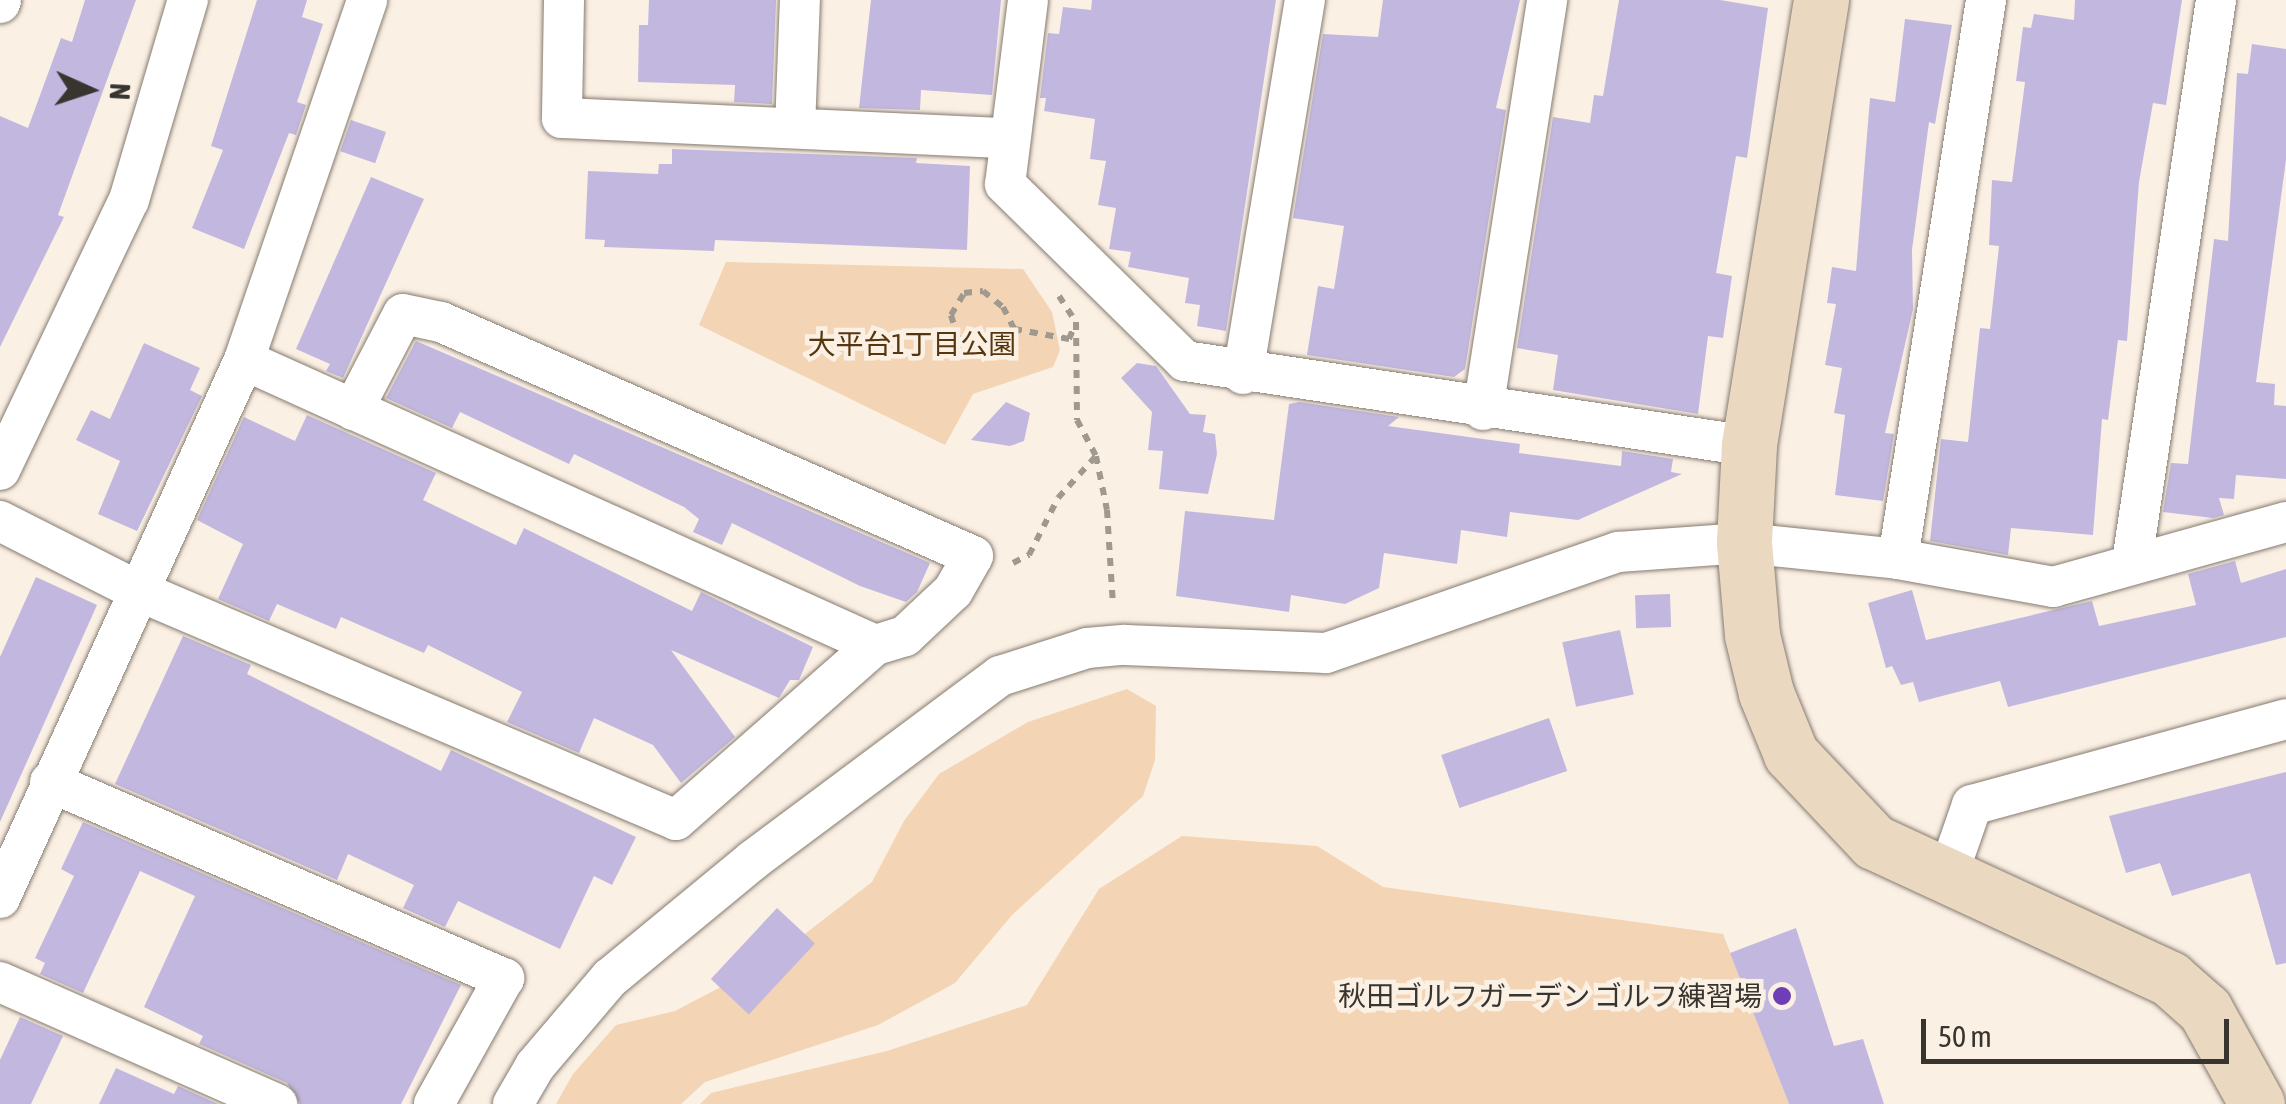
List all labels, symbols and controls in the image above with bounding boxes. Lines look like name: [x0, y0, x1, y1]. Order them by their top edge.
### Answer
north arrow: [40, 40, 140, 140]
text: N: [104, 82, 136, 101]
park label: 大平台1丁目公園: [807, 327, 1017, 361]
place label: 秋田ゴルフガーデン ゴルフ練習場: [1338, 979, 1762, 1013]
marker: 秋田ゴルフガーデン ゴルフ練習場: [1771, 985, 1793, 1007]
scale bar: [1926, 999, 2234, 1061]
text: 50 m: [1938, 1019, 1992, 1053]

